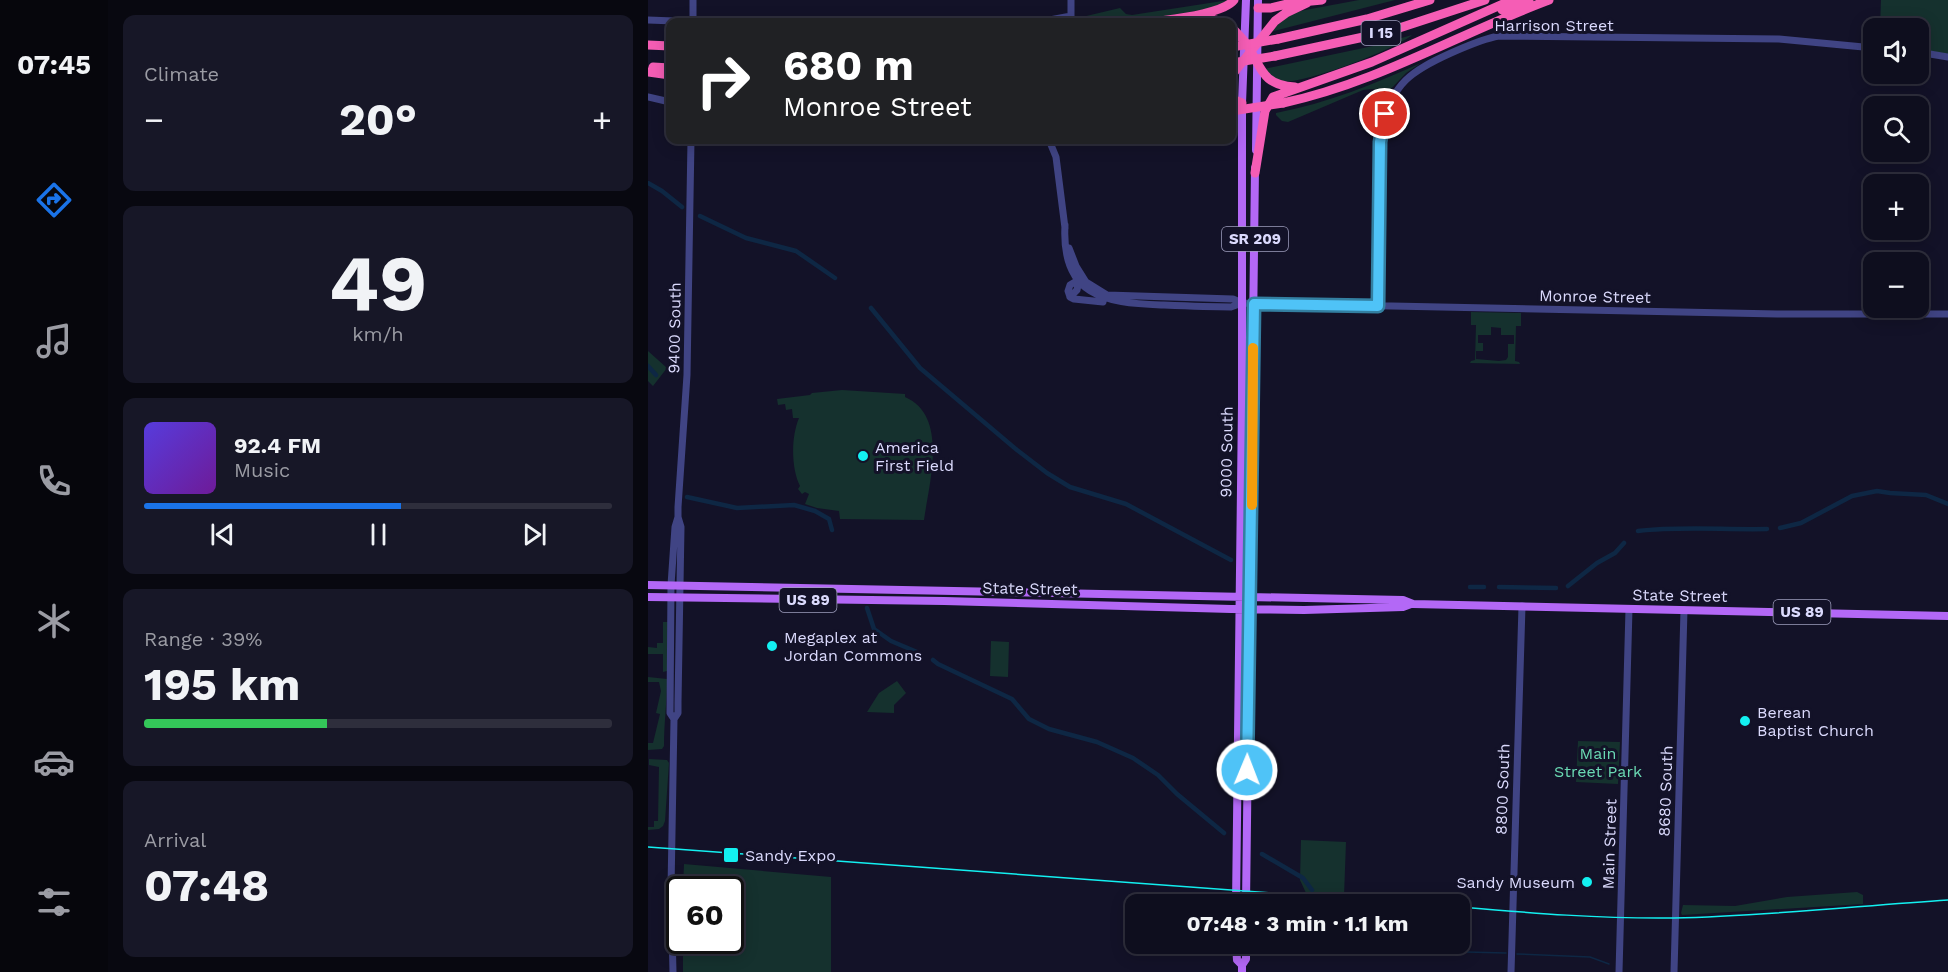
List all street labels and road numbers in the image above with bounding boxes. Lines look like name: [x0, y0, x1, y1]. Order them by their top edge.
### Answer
street label: Harrison Street: [1494, 16, 1614, 35]
road number: I 15: [1362, 21, 1400, 45]
road number: SR 209: [1222, 227, 1288, 251]
street label: 9400 South: [664, 282, 685, 374]
street label: Monroe Street: [1539, 286, 1651, 307]
street label: 9000 South: [1216, 406, 1237, 498]
street label: State Street: [982, 578, 1078, 599]
street label: State Street: [1632, 585, 1728, 606]
road number: US 89: [780, 588, 836, 612]
road number: US 89: [1774, 600, 1830, 624]
street label: 8800 South: [1491, 743, 1514, 835]
street label: 8680 South: [1654, 745, 1677, 837]
street label: Main Street: [1598, 798, 1621, 890]

